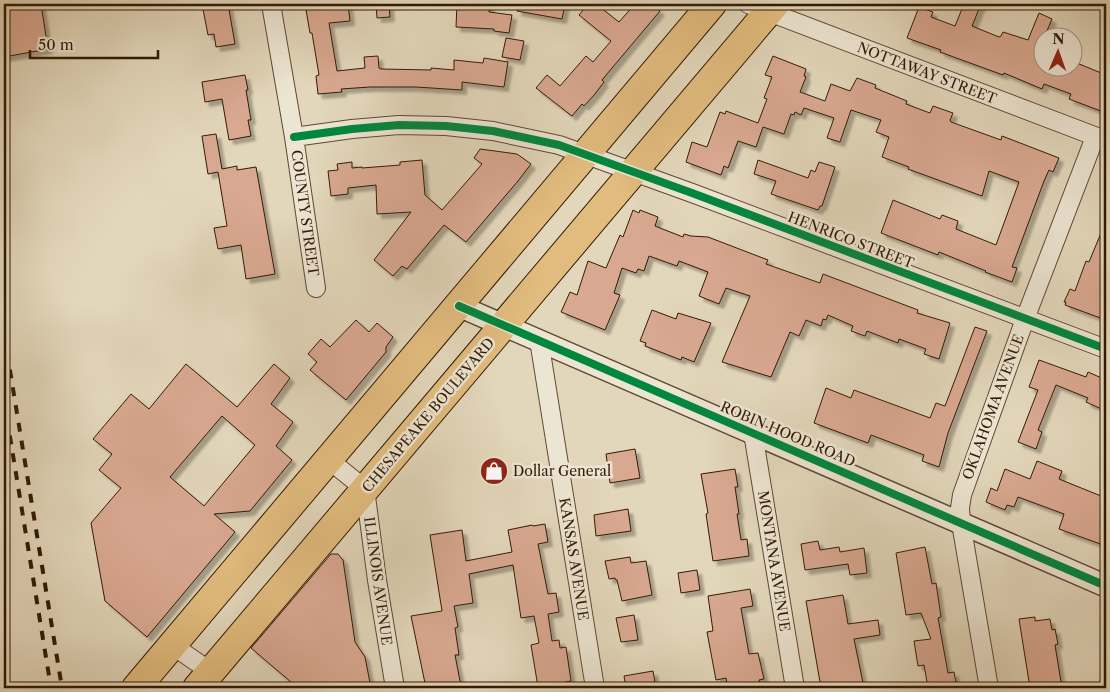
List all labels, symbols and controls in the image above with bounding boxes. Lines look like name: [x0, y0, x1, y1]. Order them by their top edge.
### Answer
scale bar: [30, 28, 158, 60]
north arrow: [1032, 28, 1082, 78]
text: N: [1052, 30, 1065, 48]
text: 50 m: [38, 35, 74, 54]
street label: NOTTAWAY STREET: [855, 38, 1000, 108]
street label: COUNTY STREET: [287, 149, 323, 278]
street label: HENRICO STREET: [785, 208, 917, 273]
street label: OKLAHOMA AVENUE: [958, 332, 1028, 482]
street label: CHESAPEAKE BOULEVARD: [358, 334, 498, 496]
street label: ROBIN HOOD ROAD: [718, 397, 858, 471]
shop icon: Dollar General: [479, 456, 509, 486]
place label: Dollar General: [513, 462, 611, 480]
street label: MONTANA AVENUE: [754, 489, 794, 633]
street label: KANSAS AVENUE: [555, 496, 593, 622]
street label: ILLINOIS AVENUE: [360, 516, 396, 646]

